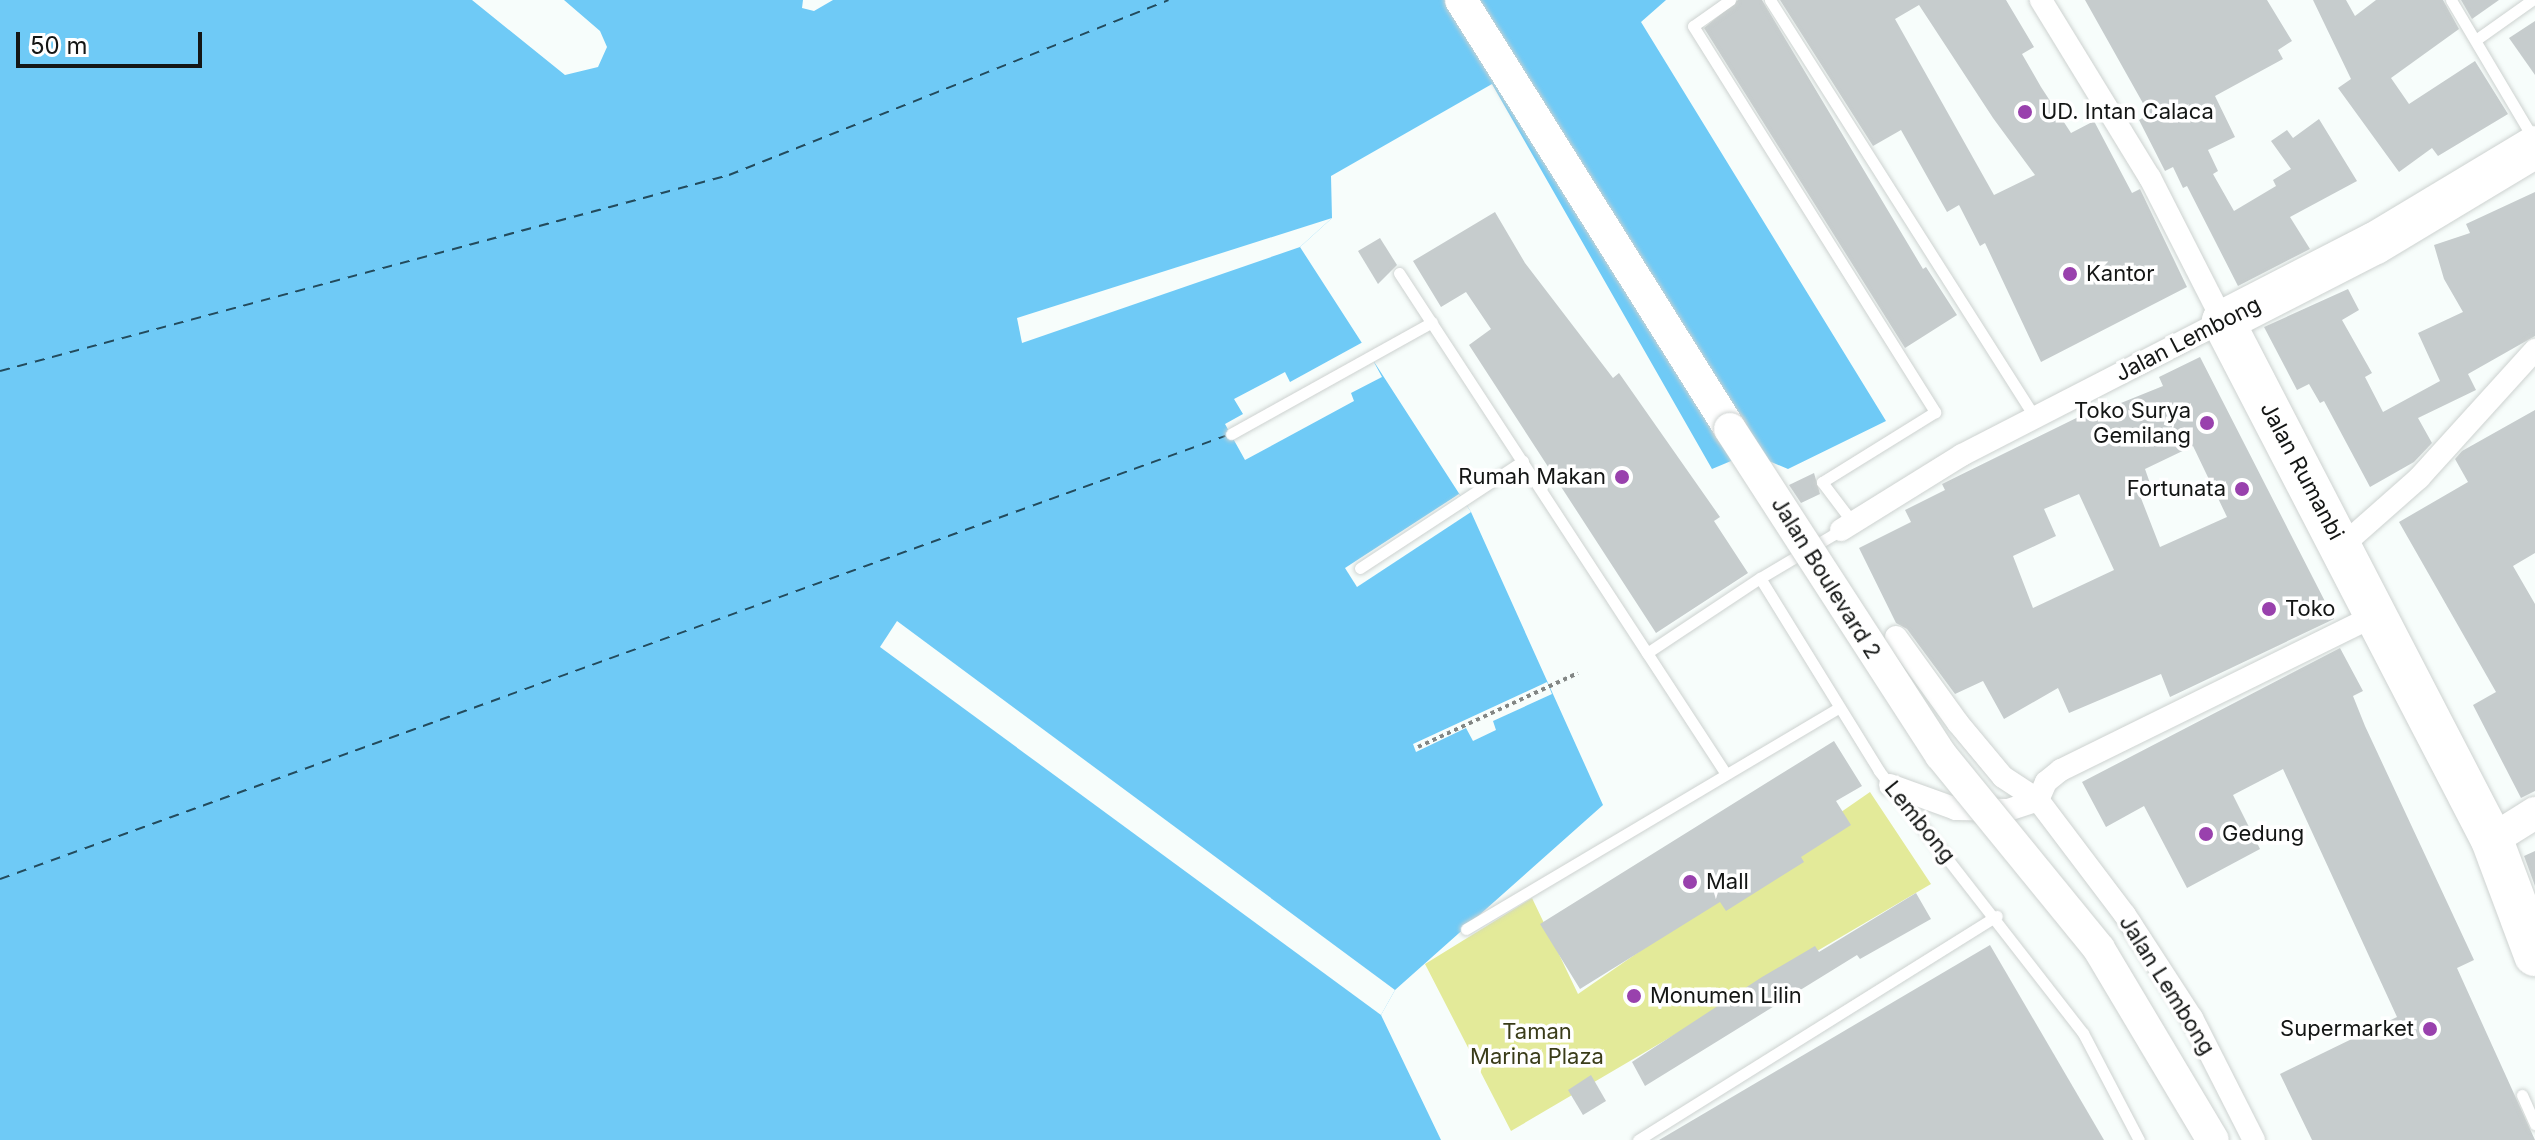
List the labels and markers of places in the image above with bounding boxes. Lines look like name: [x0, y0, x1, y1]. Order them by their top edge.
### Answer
place label: UD. Intan Calaca: [2041, 99, 2214, 125]
marker: UD. Intan Calaca: [2016, 103, 2034, 121]
place label: Kantor: [2086, 261, 2155, 287]
marker: Kantor: [2061, 265, 2079, 283]
place label: Toko Surya Gemilang: [2074, 397, 2191, 448]
marker: Toko Surya Gemilang: [2198, 414, 2216, 432]
place label: Rumah Makan: [1458, 464, 1606, 490]
marker: Rumah Makan: [1613, 468, 1631, 486]
place label: Fortunata: [2127, 476, 2226, 502]
marker: Fortunata: [2233, 480, 2251, 498]
place label: Toko: [2285, 596, 2335, 622]
marker: Toko: [2260, 600, 2278, 618]
place label: Gedung: [2222, 821, 2304, 847]
marker: Gedung: [2197, 825, 2215, 843]
place label: Mall: [1706, 869, 1749, 895]
marker: Mall: [1681, 873, 1699, 891]
place label: Monumen Lilin: [1650, 983, 1802, 1009]
marker: Monumen Lilin: [1625, 987, 1643, 1005]
place label: Supermarket: [2280, 1016, 2414, 1042]
marker: Supermarket: [2421, 1020, 2439, 1038]

